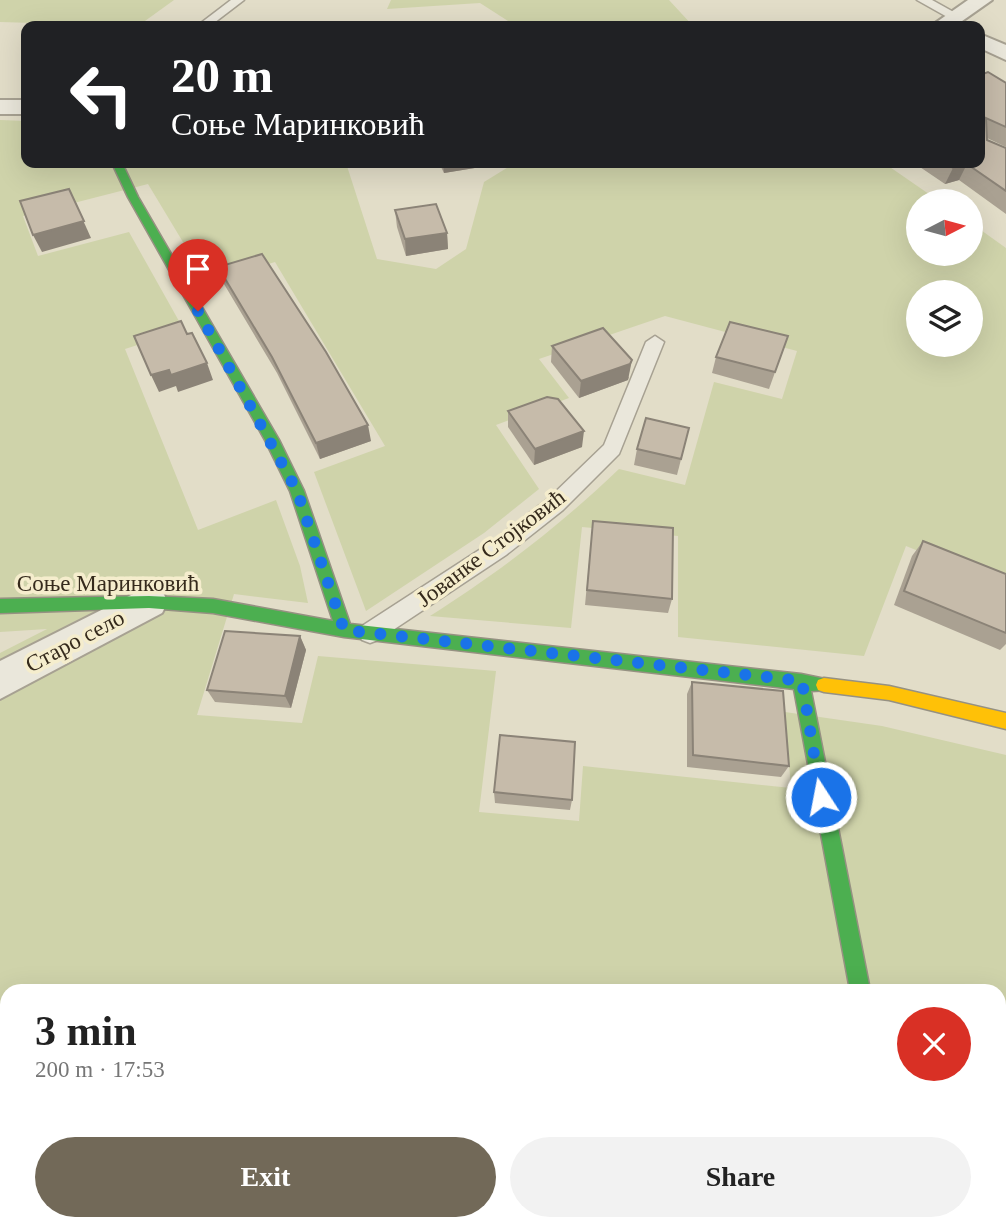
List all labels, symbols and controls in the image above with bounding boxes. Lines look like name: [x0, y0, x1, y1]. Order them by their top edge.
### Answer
text: 20 m: [171, 48, 273, 103]
icon: left: [56, 49, 147, 140]
text: Соње Маринковић: [171, 106, 425, 142]
north arrow: [906, 189, 984, 266]
map controls: [906, 189, 983, 357]
pin: [168, 239, 228, 311]
icon: arrive: [179, 250, 217, 288]
button: layers: [906, 280, 983, 357]
street label: Јованке Стојковић: [412, 484, 570, 612]
street label: Соње Маринковић: [17, 571, 200, 596]
street label: Старо село: [21, 605, 129, 677]
position arrow: [784, 760, 858, 834]
button: close: [897, 1007, 971, 1081]
text: 3 min: [35, 1008, 137, 1054]
text: 200 m · 17:53: [35, 1057, 165, 1082]
button: Exit: [35, 1137, 496, 1217]
button: Share: [510, 1137, 971, 1217]

